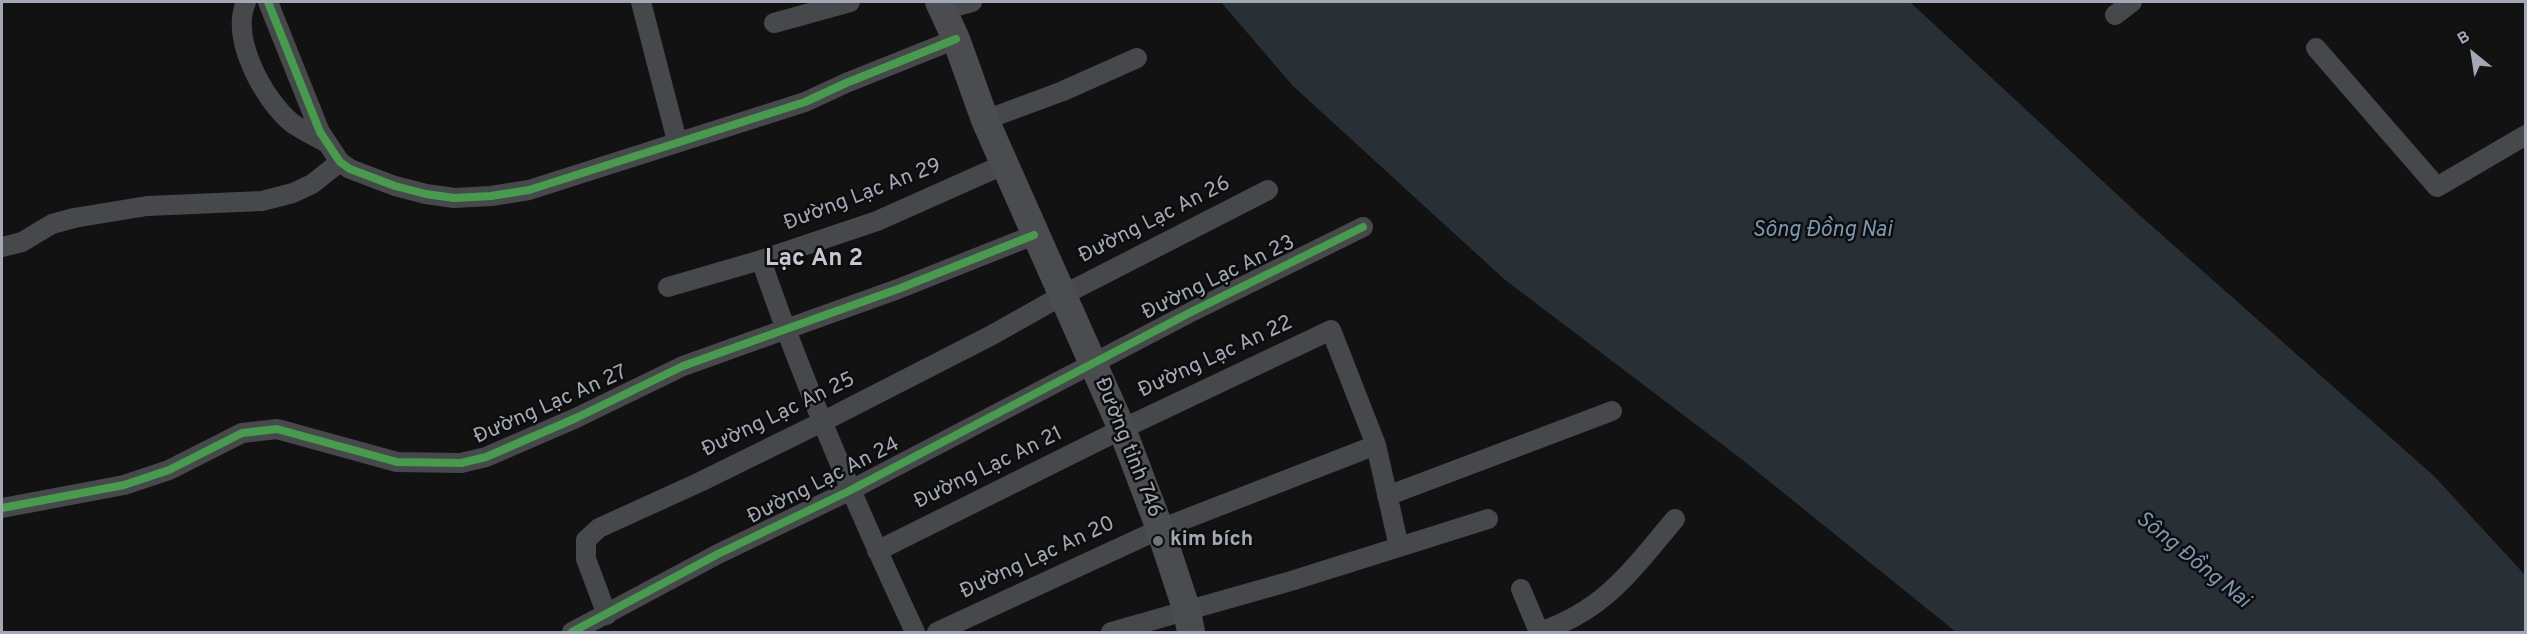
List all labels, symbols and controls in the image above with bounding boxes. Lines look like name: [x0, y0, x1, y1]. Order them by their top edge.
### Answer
north arrow: [2443, 24, 2503, 84]
text: B: [2454, 27, 2474, 50]
street label: Đường Lạc An 29: [781, 154, 945, 238]
street label: Đường Lạc An 26: [1075, 172, 1235, 270]
water label: Sông Đồng Nai: [1752, 219, 1892, 245]
street label: Đường Lạc An 23: [1139, 231, 1299, 327]
district label: Lạc An 2: [765, 246, 863, 274]
street label: Đường Lạc An 22: [1135, 311, 1297, 405]
street label: Đường Lạc An 27: [471, 361, 631, 451]
street label: Đường Lạc An 25: [698, 368, 860, 464]
street label: Đường tỉnh 746: [1088, 375, 1166, 521]
street label: Đường Lạc An 21: [911, 422, 1067, 516]
street label: Đường Lạc An 24: [744, 433, 904, 531]
water label: Sông Đồng Nai: [2129, 507, 2255, 615]
street label: Đường Lạc An 20: [957, 512, 1119, 606]
place label: kim bích: [1170, 528, 1253, 554]
marker: kim bích: [1151, 534, 1165, 548]

